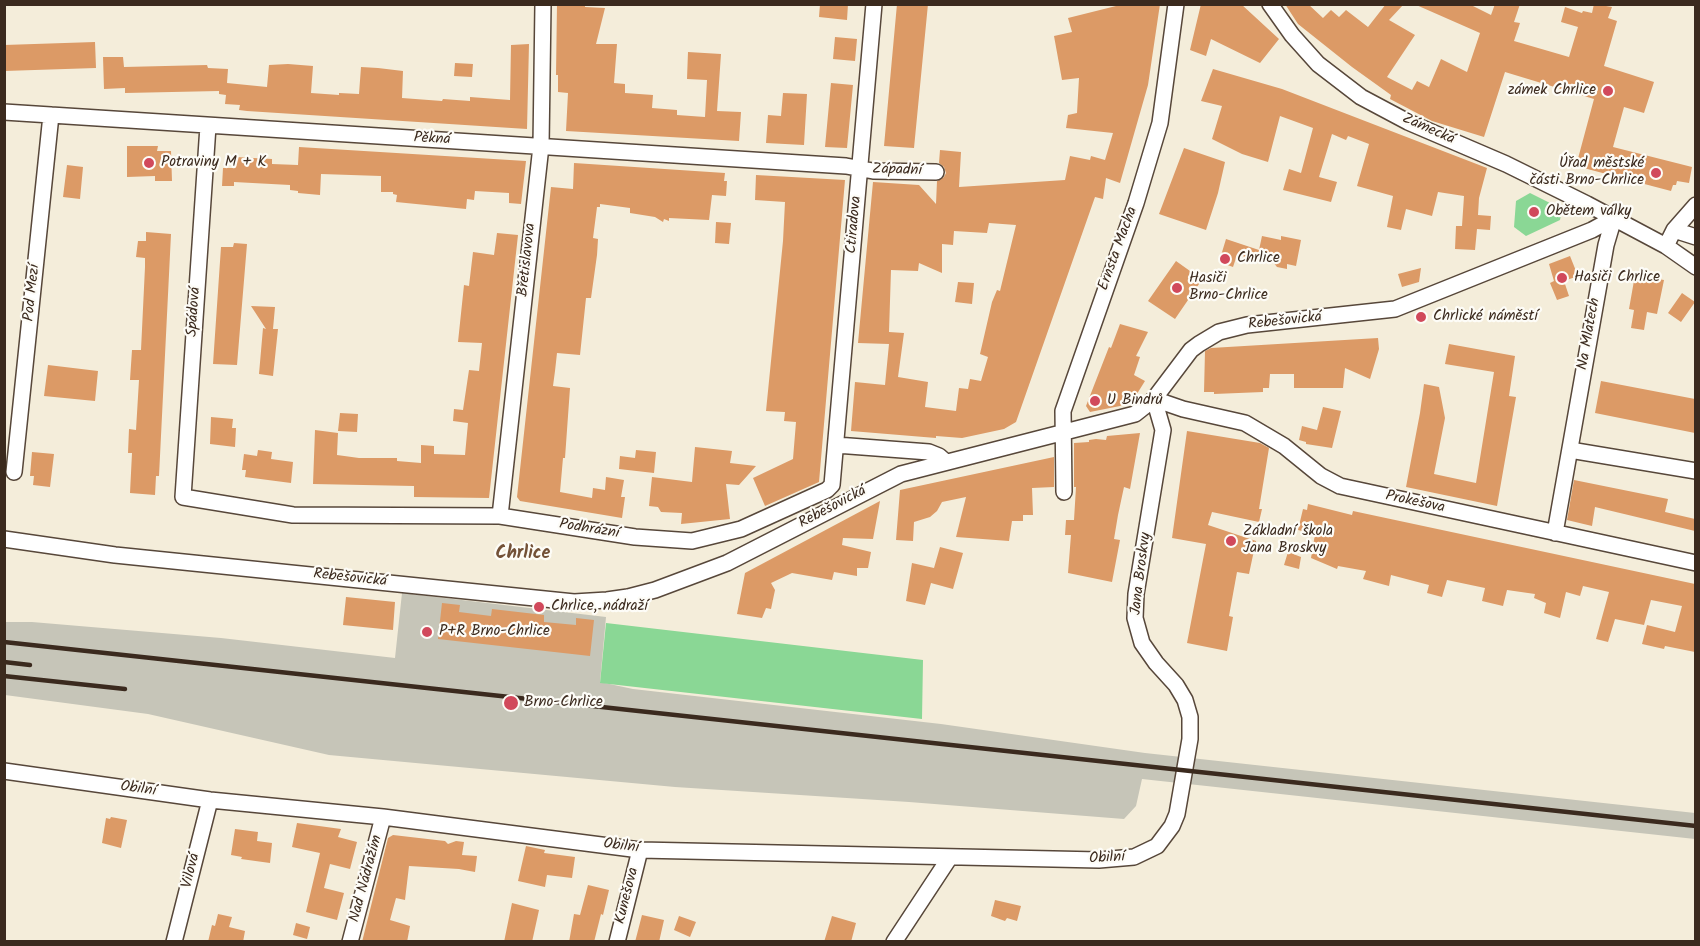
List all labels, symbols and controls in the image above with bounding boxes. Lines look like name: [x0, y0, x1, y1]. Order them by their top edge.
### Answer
place label: zámek Chrlice: [1508, 82, 1596, 100]
marker: zámek Chrlice: [1601, 84, 1615, 98]
street label: Zámecká: [1399, 110, 1457, 150]
street label: Pěkná: [413, 130, 451, 150]
place label: Potraviny M + K: [161, 154, 266, 172]
place label: Úřad městské části Brno-Chrlice: [1530, 155, 1644, 190]
marker: Potraviny M + K: [142, 156, 156, 170]
street label: Západní: [872, 161, 922, 181]
marker: Úřad městské části Brno-Chrlice: [1649, 166, 1663, 180]
street label: Ctiradova: [844, 195, 866, 255]
place label: Obětem války: [1546, 203, 1631, 221]
street label: Ernsta Macha: [1096, 205, 1142, 293]
marker: Obětem války: [1527, 205, 1541, 219]
street label: Břetislavova: [515, 222, 541, 298]
place label: Chrlice: [1237, 250, 1280, 268]
marker: Chrlice: [1218, 252, 1232, 266]
street label: Pod Mezí: [21, 264, 45, 322]
place label: Hasiči Chrlice: [1574, 269, 1660, 287]
place label: Hasiči Brno-Chrlice: [1189, 270, 1268, 305]
marker: Hasiči Chrlice: [1555, 271, 1569, 285]
marker: Hasiči Brno-Chrlice: [1170, 281, 1184, 295]
street label: Spádová: [184, 286, 206, 338]
street label: Na Mlatech: [1575, 296, 1605, 372]
place label: Chrlické náměstí: [1433, 308, 1538, 326]
street label: Rebešovická: [1247, 309, 1323, 335]
marker: Chrlické náměstí: [1414, 310, 1428, 324]
place label: U Bindrů: [1107, 392, 1163, 410]
marker: U Bindrů: [1088, 394, 1102, 408]
street label: Rebešovická: [796, 483, 870, 533]
street label: Prokešova: [1384, 488, 1446, 518]
street label: Podhrázní: [558, 516, 620, 544]
place label: Základní škola Jana Broskvy: [1243, 523, 1333, 558]
street label: Jana Broskvy: [1128, 532, 1156, 616]
marker: Základní škola Jana Broskvy: [1224, 534, 1238, 548]
district label: Chrlice: [496, 544, 550, 566]
street label: Rebešovická: [312, 566, 388, 592]
place label: Chrlice, nádraží: [551, 598, 648, 616]
marker: Chrlice, nádraží: [532, 600, 546, 614]
place label: P+R Brno-Chrlice: [439, 623, 550, 641]
marker: P+R Brno-Chrlice: [420, 625, 434, 639]
marker: Brno-Chrlice: [502, 694, 520, 712]
place label: Brno-Chrlice: [524, 694, 603, 712]
street label: Obilní: [119, 779, 157, 801]
street label: Nad Nádražím: [347, 833, 387, 925]
street label: Obilní: [602, 836, 640, 858]
street label: Obilní: [1089, 849, 1125, 869]
street label: Vilová: [179, 852, 205, 890]
street label: Kunešova: [612, 866, 644, 926]

